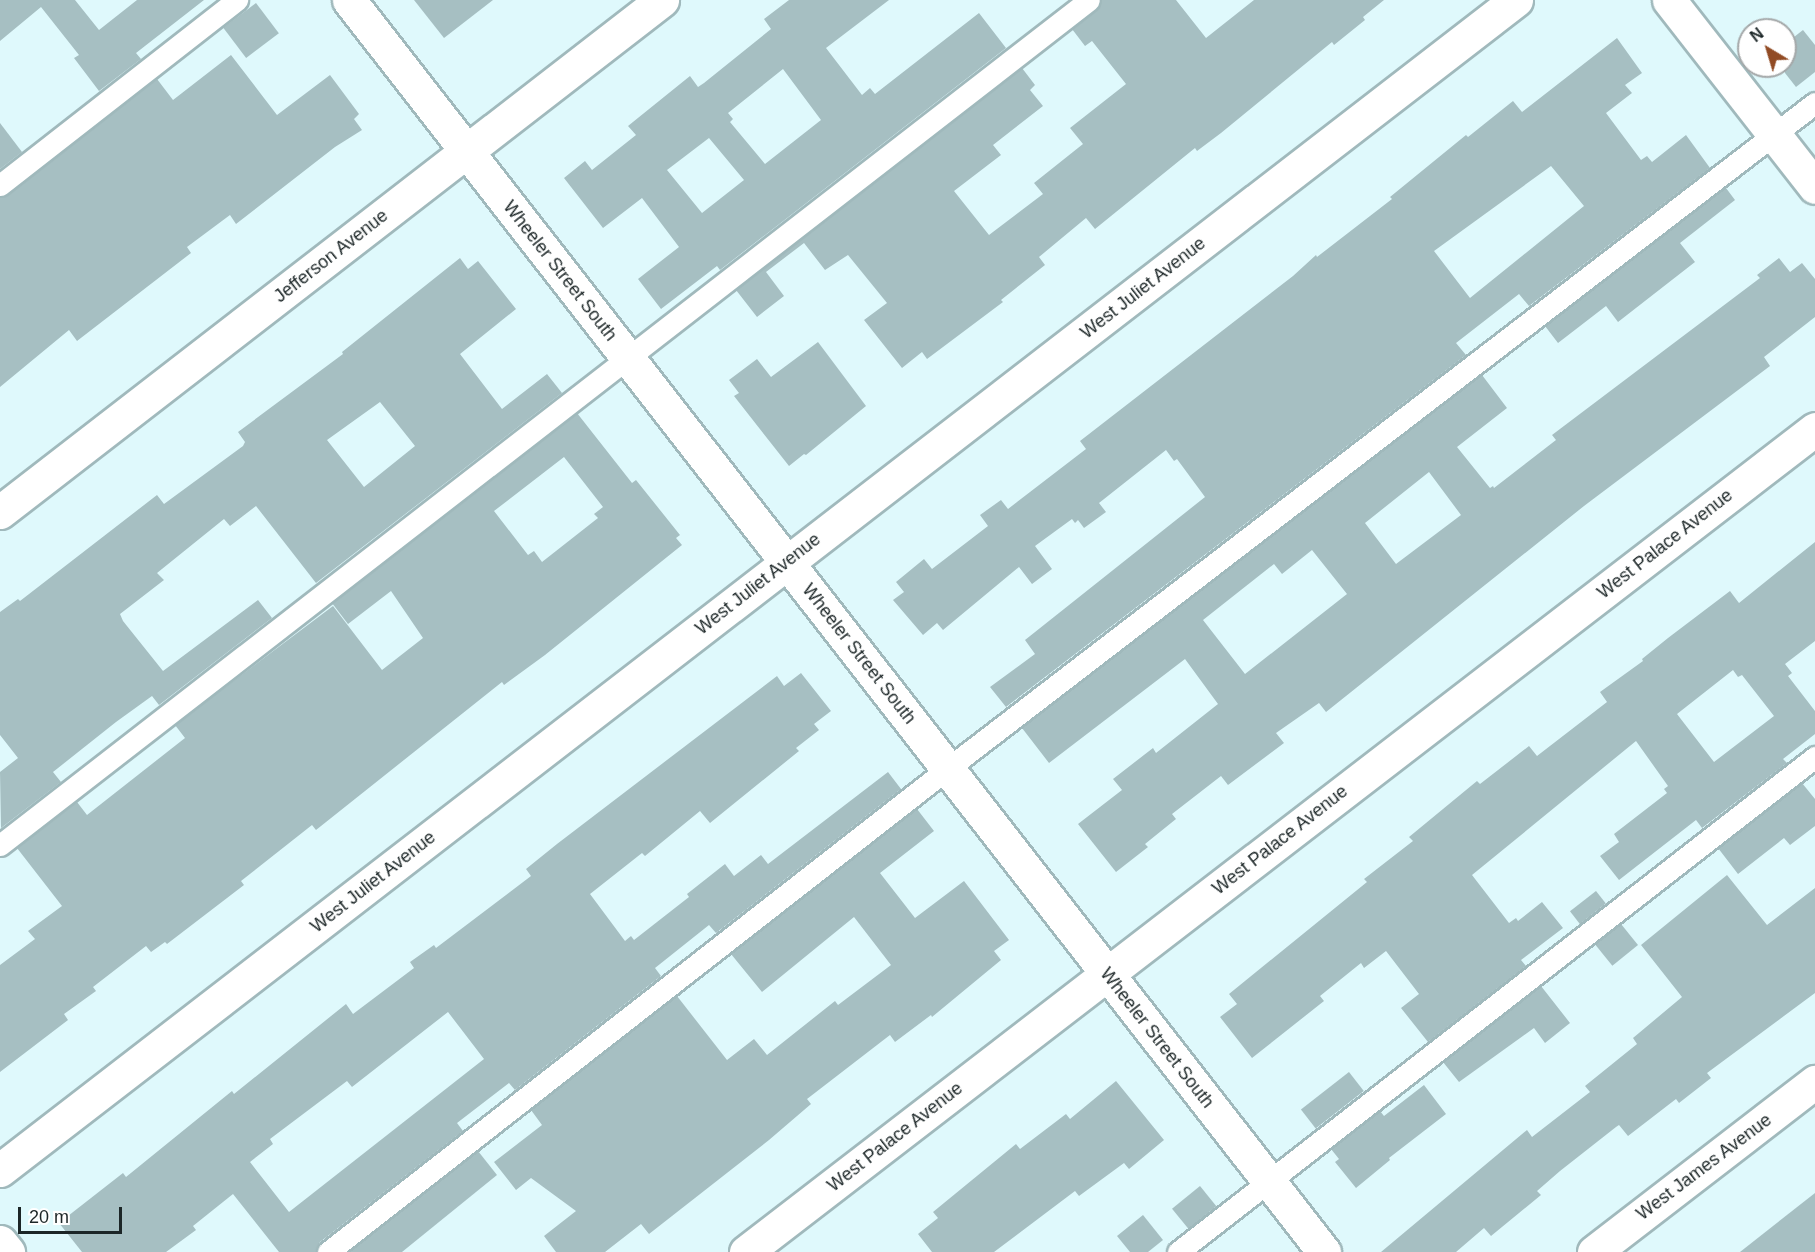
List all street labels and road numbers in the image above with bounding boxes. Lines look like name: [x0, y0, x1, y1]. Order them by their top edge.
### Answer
street label: Wheeler Street South: [499, 197, 621, 345]
street label: Jefferson Avenue: [269, 205, 393, 307]
street label: West Juliet Avenue: [1076, 232, 1210, 344]
street label: West Palace Avenue: [1593, 484, 1737, 604]
street label: West Juliet Avenue: [691, 528, 825, 640]
street label: Wheeler Street South: [798, 580, 920, 728]
street label: West Palace Avenue: [1208, 780, 1352, 900]
street label: West Juliet Avenue: [306, 826, 440, 938]
street label: Wheeler Street South: [1096, 964, 1218, 1112]
street label: West Palace Avenue: [823, 1077, 967, 1197]
street label: West James Avenue: [1632, 1109, 1776, 1225]

